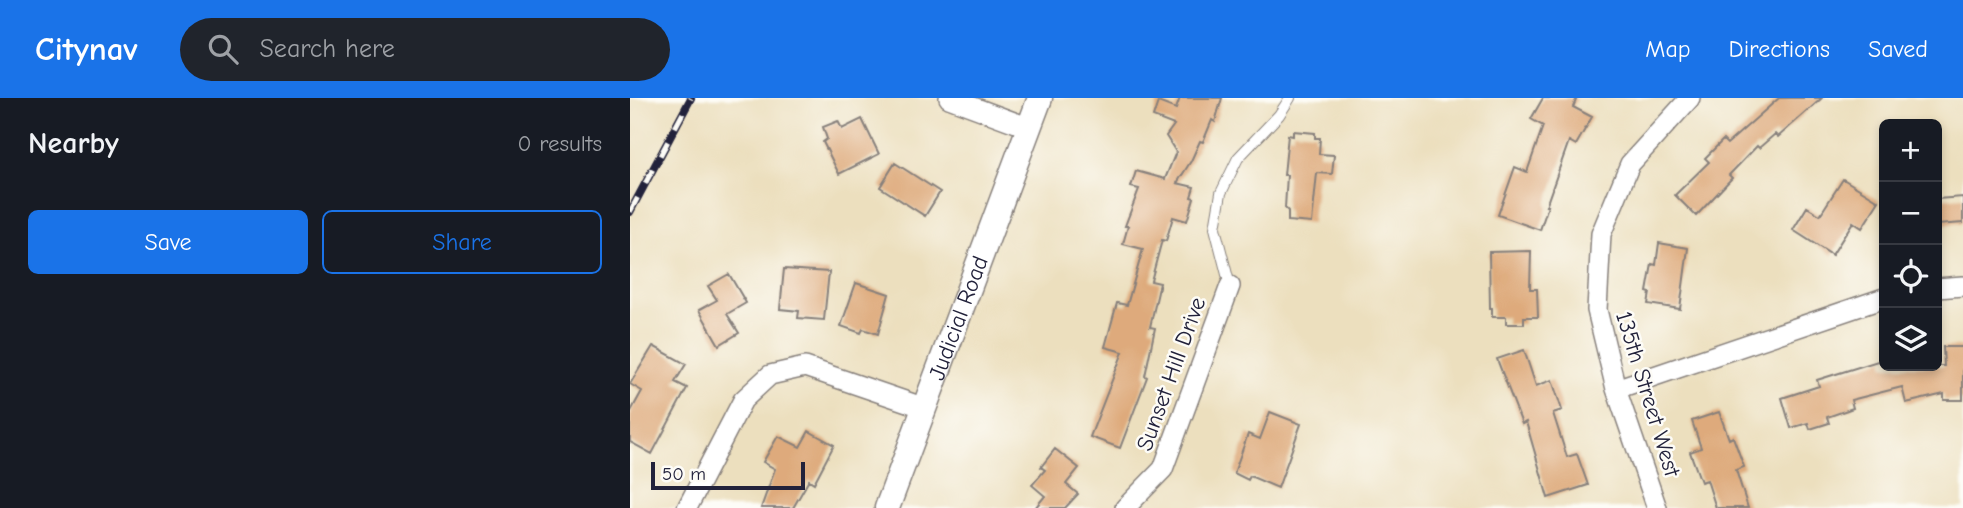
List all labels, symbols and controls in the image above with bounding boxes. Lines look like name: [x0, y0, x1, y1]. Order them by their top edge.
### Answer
search box: [180, 18, 670, 81]
text: Citynav: [35, 30, 138, 68]
icon: search: [204, 30, 242, 68]
text: Search here: [260, 34, 395, 64]
text: Map: [1645, 35, 1691, 63]
text: Directions: [1729, 35, 1830, 63]
text: Saved: [1868, 35, 1928, 63]
map controls: [1879, 119, 1942, 371]
button: +: [1879, 119, 1942, 182]
text: Nearby: [28, 126, 119, 161]
text: 0 results: [518, 130, 602, 157]
button: −: [1879, 182, 1942, 245]
button: Save: [28, 210, 308, 274]
button: Share: [322, 210, 602, 274]
button: locate: [1879, 245, 1942, 308]
street label: Judicial Road: [923, 252, 993, 384]
street label: Sunset Hill Drive: [1131, 293, 1211, 455]
street label: 135th Street West: [1610, 308, 1686, 481]
button: layers: [1879, 308, 1942, 371]
scale bar: [651, 459, 805, 491]
text: 50 m: [662, 463, 706, 485]

